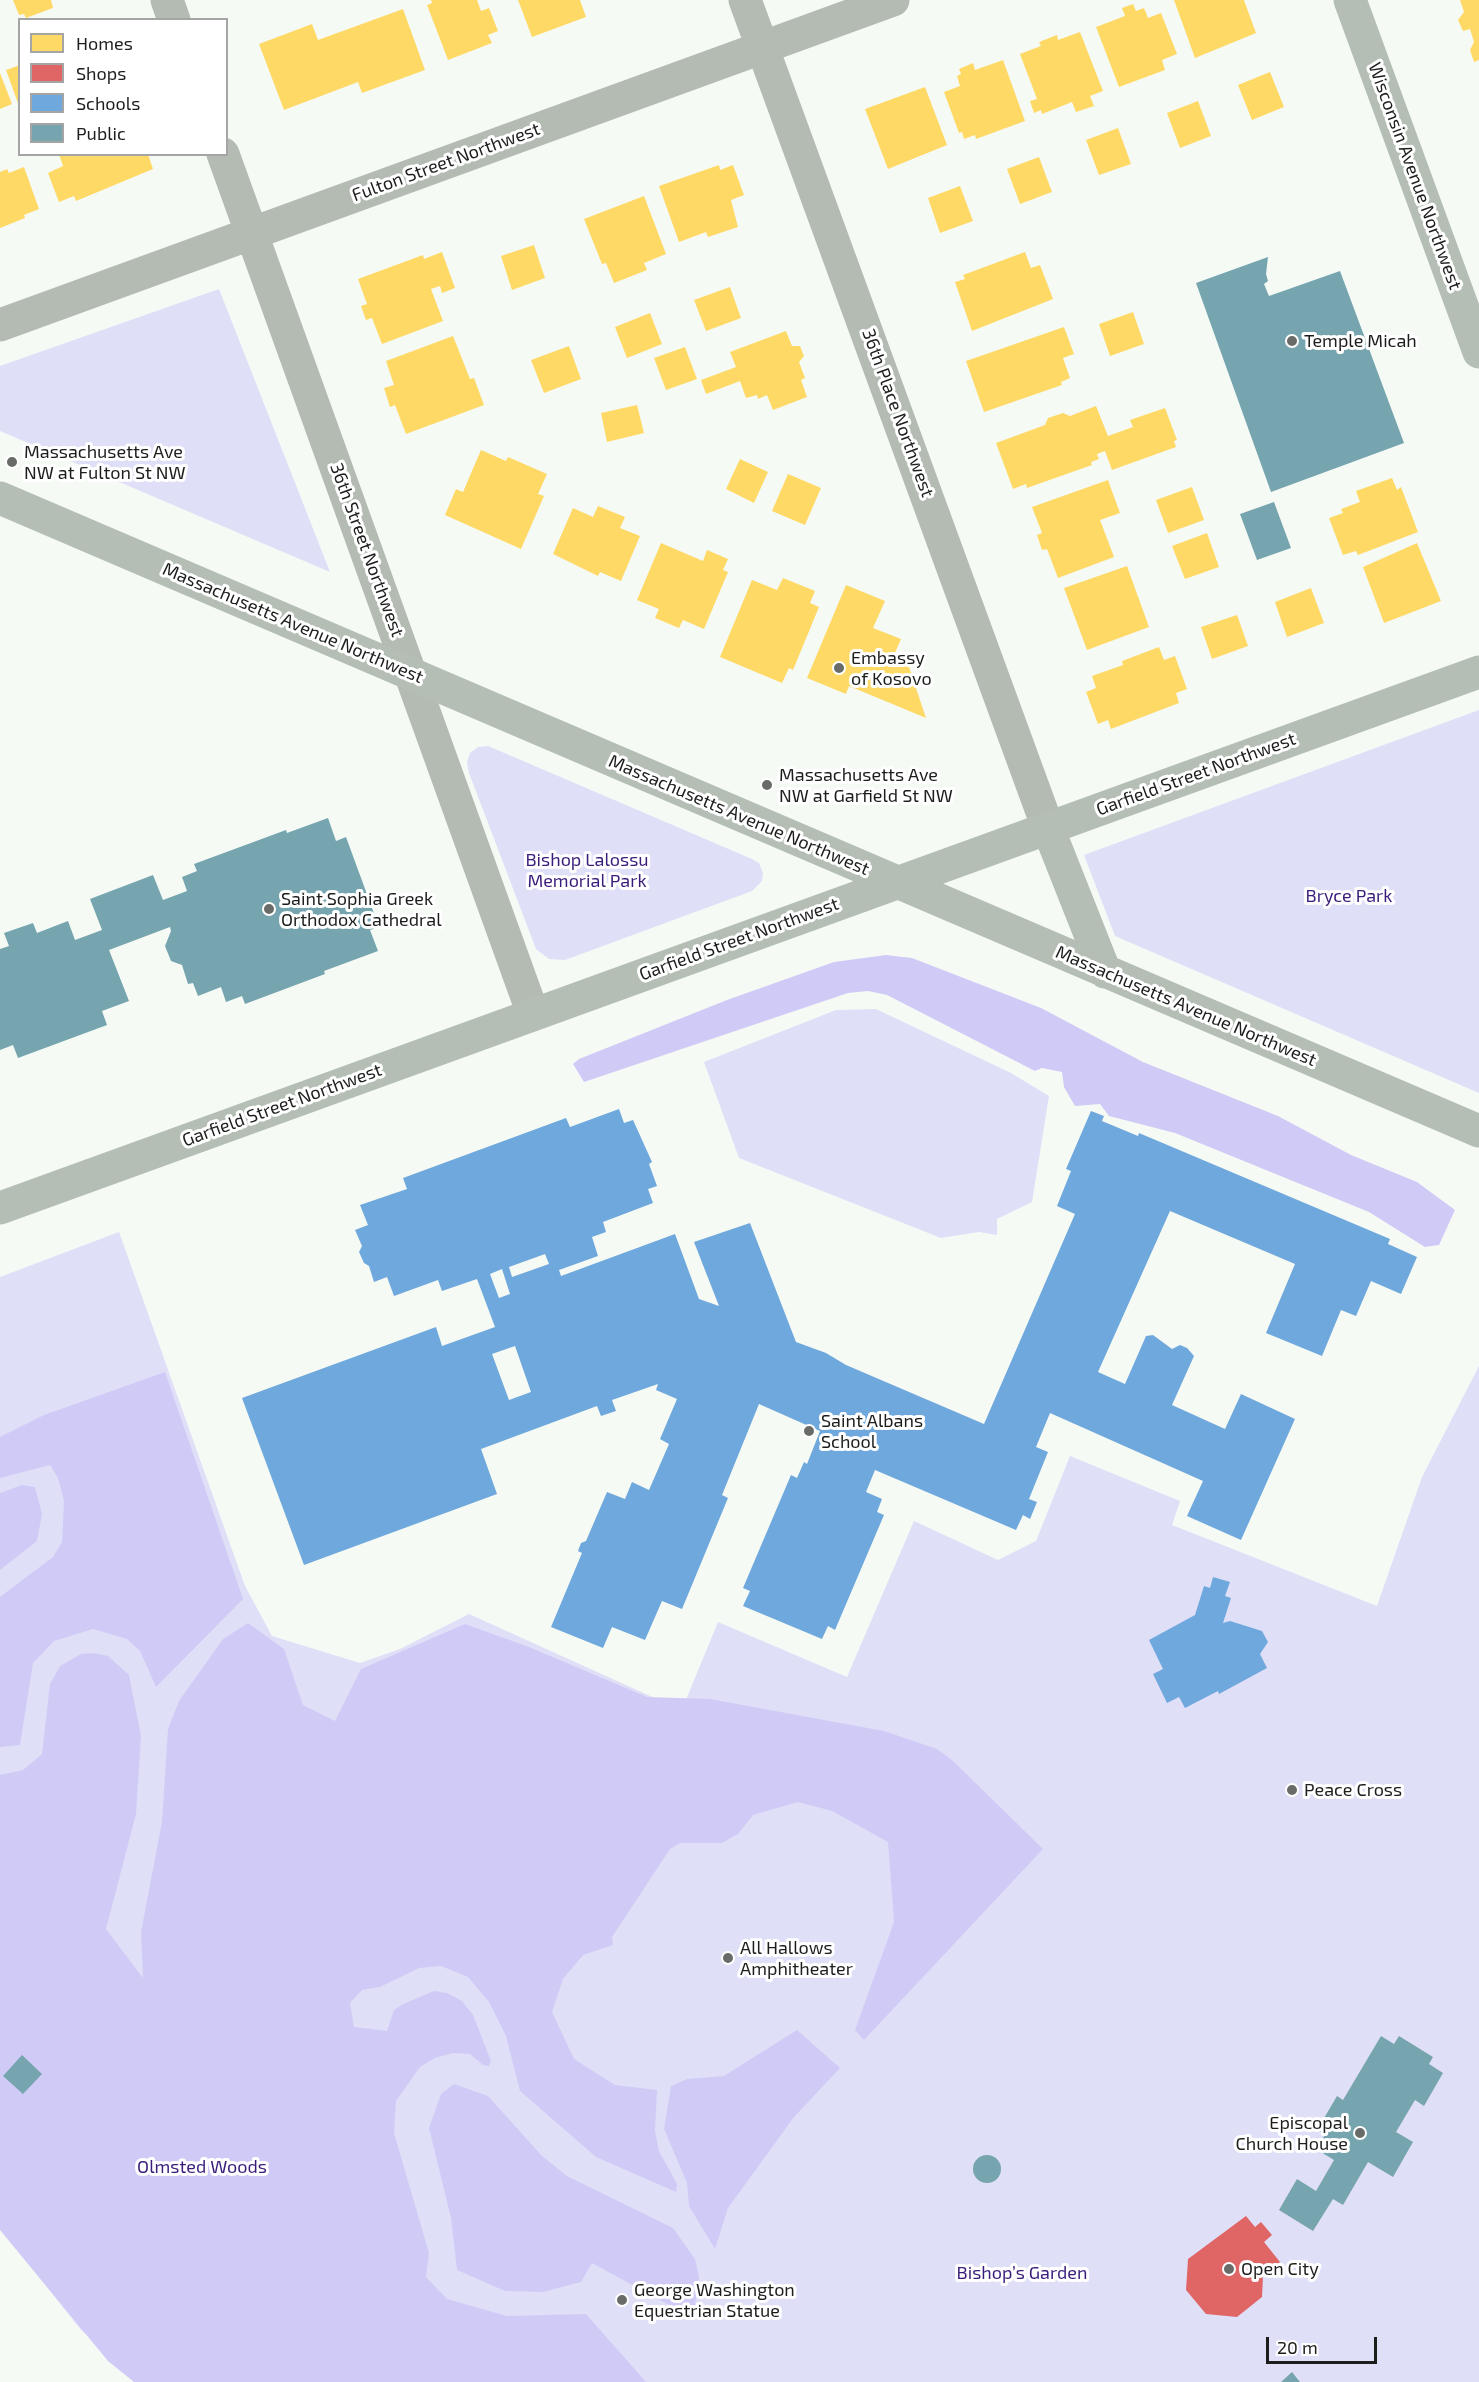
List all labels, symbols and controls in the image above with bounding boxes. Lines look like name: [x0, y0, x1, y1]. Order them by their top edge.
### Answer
legend: [18, 18, 228, 156]
text: Homes: [76, 32, 133, 54]
street label: Wisconsin Avenue Northwest: [1364, 59, 1466, 293]
text: Shops: [76, 62, 126, 84]
text: Schools: [76, 92, 140, 114]
street label: Fulton Street Northwest: [349, 118, 543, 206]
text: Public: [76, 122, 126, 144]
street label: 36th Place Northwest: [857, 326, 939, 500]
place label: Temple Micah: [1304, 330, 1417, 352]
marker: Temple Micah: [1285, 334, 1299, 348]
place label: Massachusetts Ave NW at Fulton St NW: [24, 441, 186, 484]
marker: Massachusetts Ave NW at Fulton St NW: [5, 455, 19, 469]
street label: 36th Street Northwest: [325, 460, 409, 640]
street label: Massachusetts Avenue Northwest: [159, 558, 427, 688]
place label: Embassy of Kosovo: [851, 647, 932, 690]
marker: Embassy of Kosovo: [832, 661, 846, 675]
street label: Garfield Street Northwest: [1093, 728, 1299, 820]
street label: Massachusetts Avenue Northwest: [605, 750, 873, 880]
place label: Massachusetts Ave NW at Garfield St NW: [779, 764, 953, 806]
marker: Massachusetts Ave NW at Garfield St NW: [760, 778, 774, 792]
park label: Bishop Lalossu Memorial Park: [525, 849, 649, 892]
park label: Bryce Park: [1306, 885, 1392, 907]
place label: Saint Sophia Greek Orthodox Cathedral: [281, 888, 442, 930]
street label: Garfield Street Northwest: [636, 893, 842, 985]
marker: Saint Sophia Greek Orthodox Cathedral: [262, 902, 276, 916]
street label: Massachusetts Avenue Northwest: [1052, 941, 1320, 1071]
street label: Garfield Street Northwest: [179, 1059, 385, 1151]
place label: Saint Albans School: [821, 1410, 923, 1452]
marker: Saint Albans School: [802, 1424, 816, 1438]
place label: Peace Cross: [1304, 1779, 1402, 1801]
marker: Peace Cross: [1285, 1783, 1299, 1797]
place label: All Hallows Amphitheater: [740, 1937, 853, 1980]
marker: All Hallows Amphitheater: [721, 1951, 735, 1965]
place label: Episcopal Church House: [1235, 2112, 1348, 2154]
marker: Episcopal Church House: [1353, 2126, 1367, 2140]
park label: Olmsted Woods: [137, 2156, 267, 2178]
place label: Open City: [1241, 2258, 1319, 2280]
park label: Bishop’s Garden: [957, 2262, 1087, 2284]
marker: Open City: [1222, 2262, 1236, 2276]
place label: George Washington Equestrian Statue: [634, 2279, 795, 2322]
marker: George Washington Equestrian Statue: [615, 2293, 629, 2307]
scale bar: [1269, 2325, 1380, 2363]
text: 20 m: [1277, 2336, 1318, 2358]

